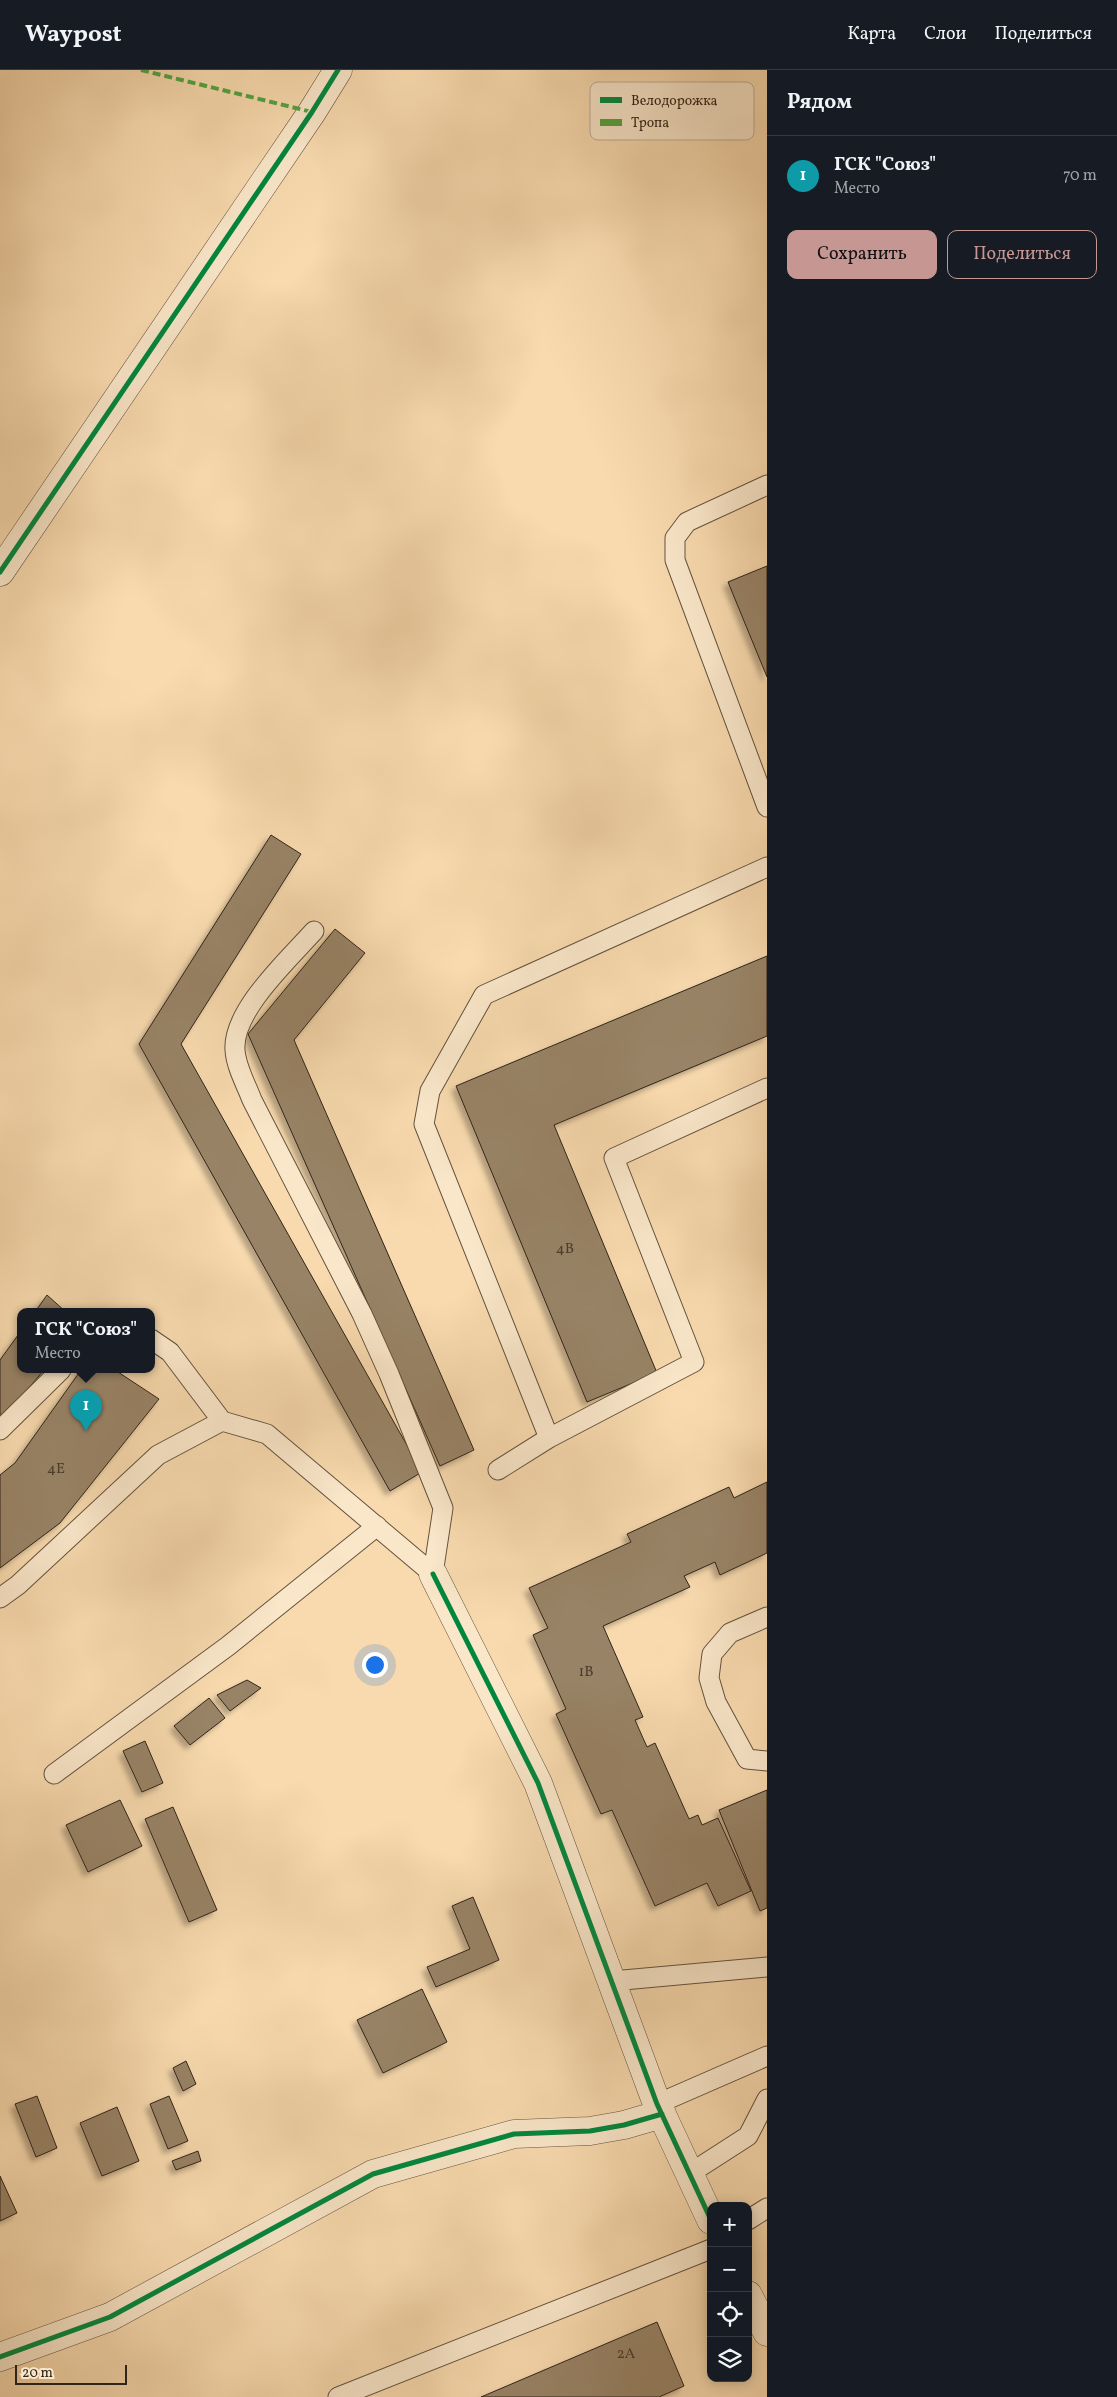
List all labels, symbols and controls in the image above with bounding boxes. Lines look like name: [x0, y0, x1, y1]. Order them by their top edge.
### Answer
text: Waypost: [25, 18, 122, 52]
text: Карта: [848, 22, 896, 47]
text: Слои: [924, 22, 966, 47]
text: Поделиться: [994, 22, 1092, 47]
legend: [590, 82, 754, 140]
text: Рядом: [787, 88, 852, 117]
text: Велодорожка: [631, 92, 718, 111]
text: Тропа: [631, 114, 669, 133]
text: ГСК "Союз": [834, 152, 936, 178]
text: 1: [800, 165, 806, 187]
text: 70 m: [1063, 165, 1097, 187]
text: Место: [834, 178, 880, 200]
button: Сохранить: [787, 230, 937, 279]
button: Поделиться: [947, 230, 1097, 279]
house number: 4В: [556, 1239, 574, 1260]
popup: [17, 1308, 155, 1373]
text: ГСК "Союз": [35, 1317, 137, 1343]
text: Место: [35, 1343, 81, 1365]
pin: 1: [70, 1390, 102, 1431]
house number: 4Е: [47, 1459, 65, 1480]
your location: [362, 1652, 388, 1678]
house number: 1В: [578, 1662, 594, 1683]
map controls: [707, 2202, 752, 2382]
button: +: [707, 2202, 752, 2247]
button: −: [707, 2247, 752, 2292]
button: locate: [707, 2292, 752, 2337]
button: layers: [707, 2337, 752, 2382]
house number: 2А: [617, 2344, 636, 2365]
scale bar: [15, 2362, 128, 2385]
text: 20 m: [22, 2364, 53, 2383]

